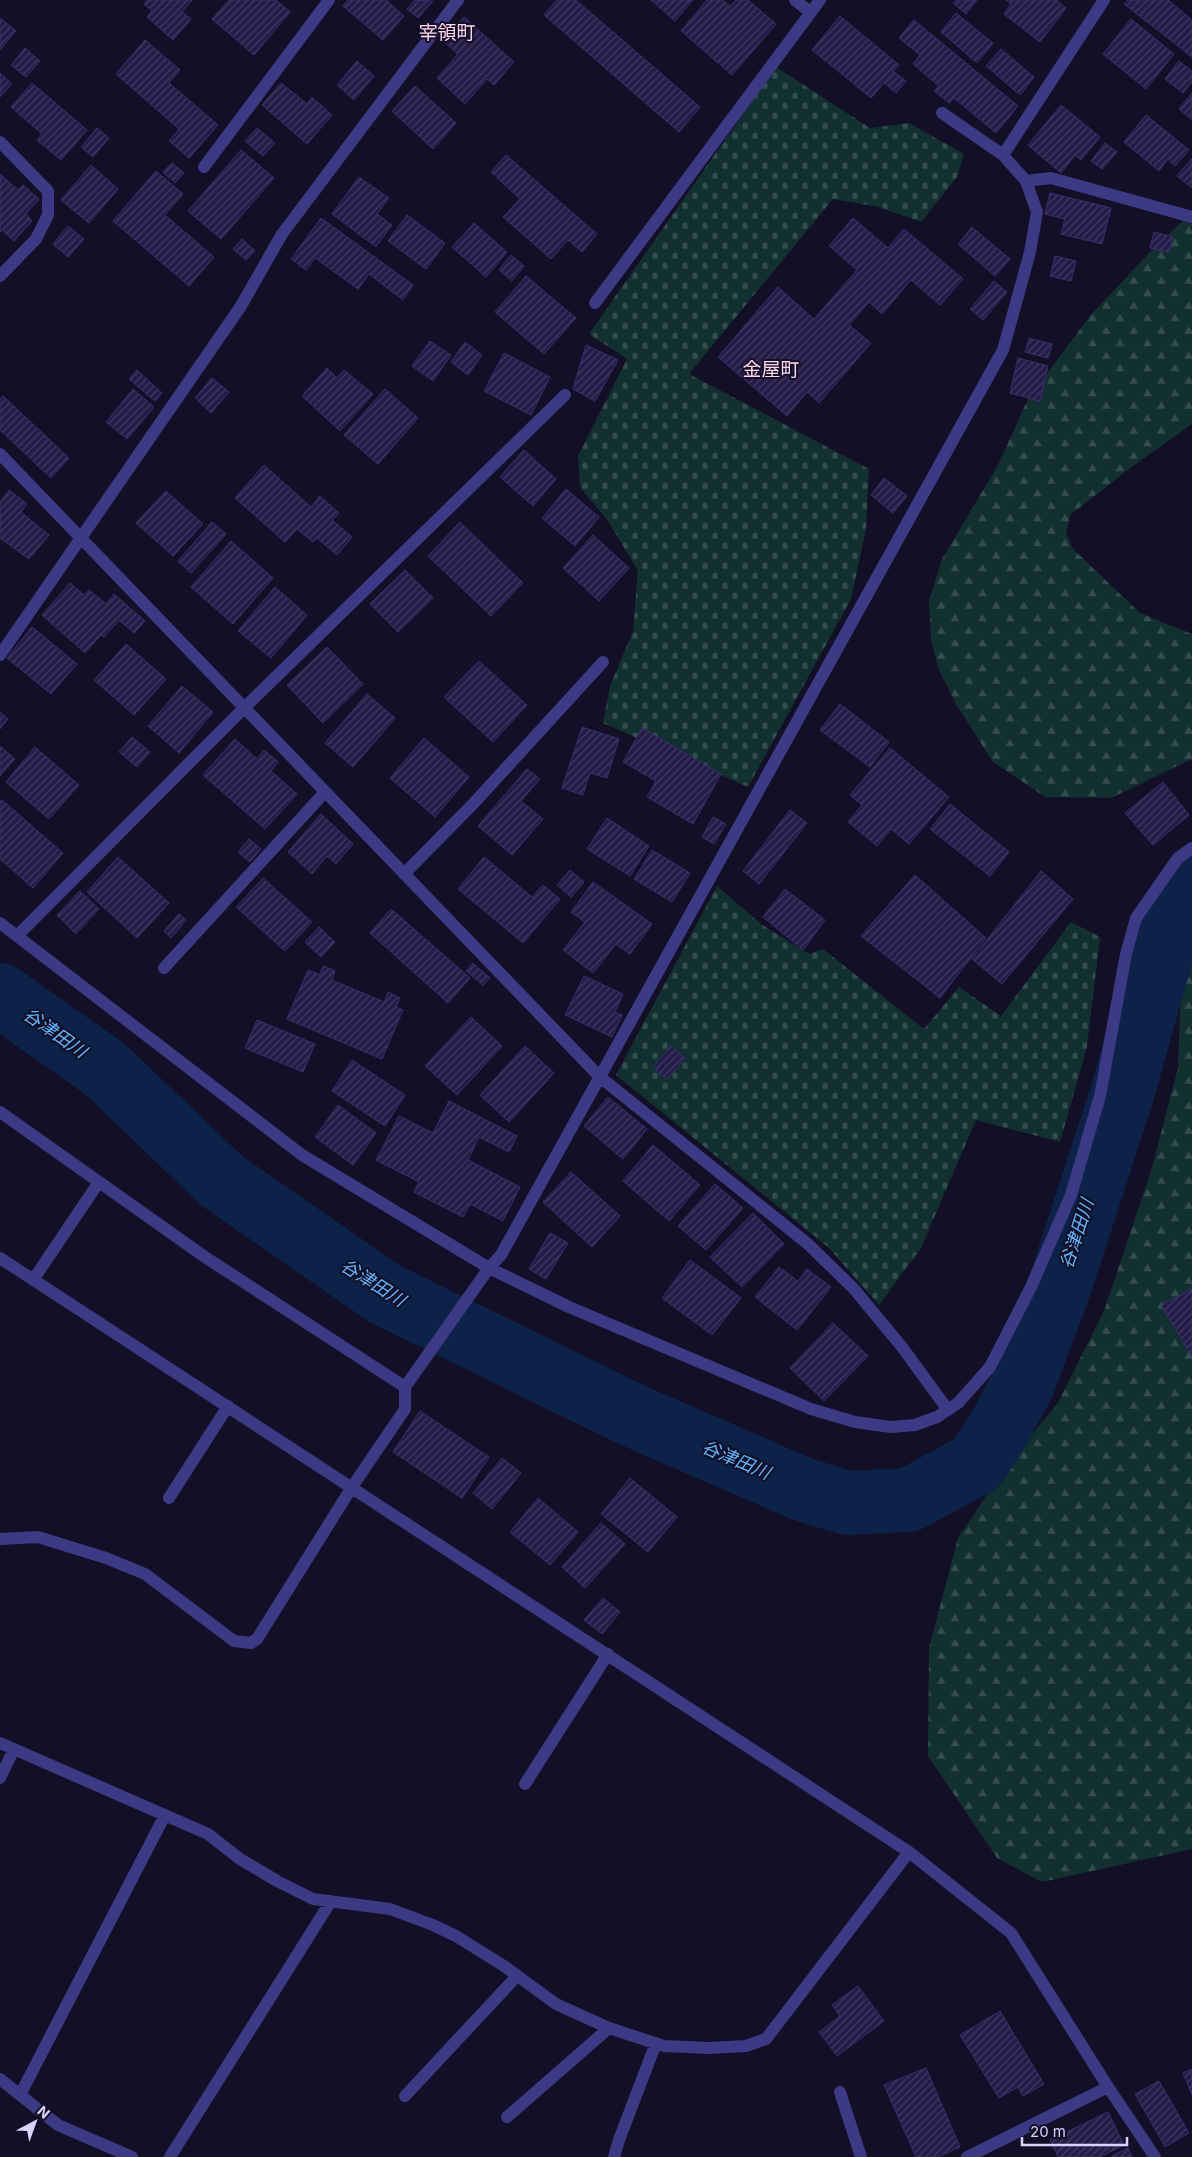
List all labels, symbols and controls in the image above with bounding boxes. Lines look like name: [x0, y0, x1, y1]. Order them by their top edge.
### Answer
district label: 宰領町: [418, 21, 476, 44]
district label: 金屋町: [742, 358, 800, 381]
water label: 谷津田川: [20, 1003, 92, 1063]
water label: 谷津田川: [1055, 1194, 1098, 1271]
water label: 谷津田川: [337, 1255, 411, 1312]
water label: 谷津田川: [699, 1436, 775, 1484]
north arrow: [10, 2097, 60, 2147]
text: N: [34, 2102, 53, 2122]
scale bar: [1022, 2114, 1127, 2146]
text: 20 m: [1030, 2122, 1066, 2141]

